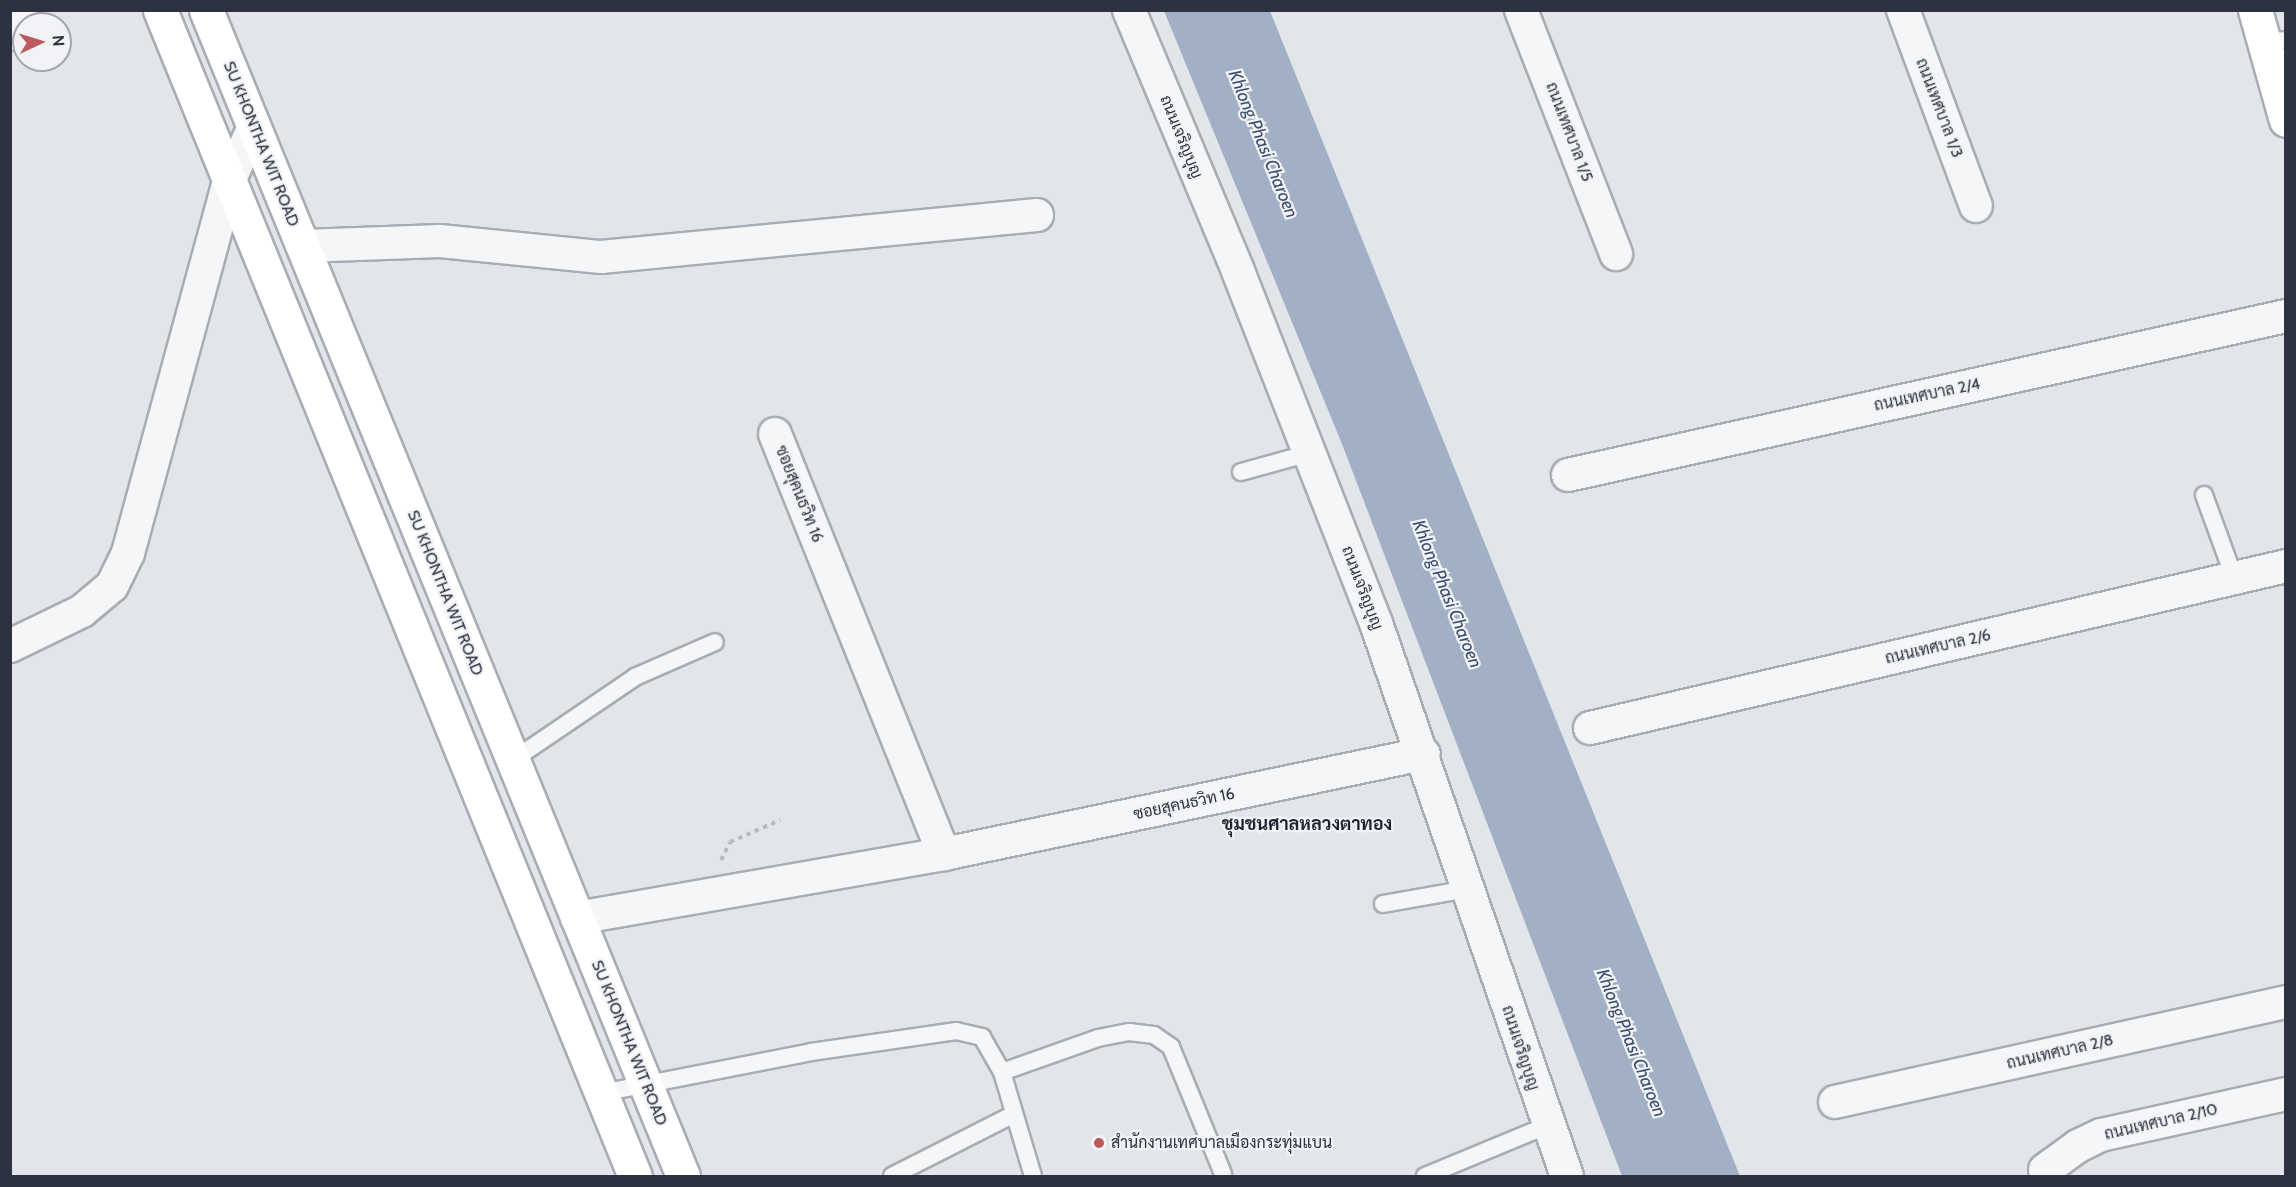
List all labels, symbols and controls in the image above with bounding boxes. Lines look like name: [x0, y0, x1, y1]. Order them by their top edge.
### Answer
north arrow: [12, 12, 72, 72]
text: N: [49, 35, 68, 47]
street label: ถนนเทศบาล 1/3: [1911, 56, 1967, 160]
street label: SU KHONTHA WIT ROAD: [219, 59, 303, 229]
water label: Khlong Phasi Charoen: [1223, 67, 1303, 221]
street label: ถนนเทศบาล 1/5: [1541, 80, 1597, 184]
street label: ถนนเจริญบุญ: [1156, 93, 1206, 181]
street label: ถนนเทศบาล 2/4: [1872, 374, 1982, 416]
street label: ซอยสุคนธวิท 16: [771, 443, 827, 545]
street label: SU KHONTHA WIT ROAD: [403, 508, 487, 678]
water label: Khlong Phasi Charoen: [1407, 517, 1487, 671]
street label: ถนนเจริญบุญ: [1337, 543, 1387, 633]
street label: ถนนเทศบาล 2/6: [1883, 626, 1993, 668]
street label: ซอยสุคนธวิท 16: [1132, 784, 1236, 824]
district label: ชุมชนศาลหลวงตาทอง: [1222, 813, 1392, 835]
street label: SU KHONTHA WIT ROAD: [587, 958, 671, 1128]
water label: Khlong Phasi Charoen: [1591, 966, 1671, 1120]
street label: ถนนเจริญบุญ: [1497, 1003, 1543, 1093]
street label: ถนนเทศบาล 2/8: [2005, 1030, 2115, 1074]
street label: ถนนเทศบาล 2/10: [2102, 1100, 2220, 1144]
place label: สำนักงานเทศบาลเมืองกระทุ่มแบน: [1111, 1133, 1332, 1153]
marker: สำนักงานเทศบาลเมืองกระทุ่มแบน: [1092, 1136, 1106, 1150]

